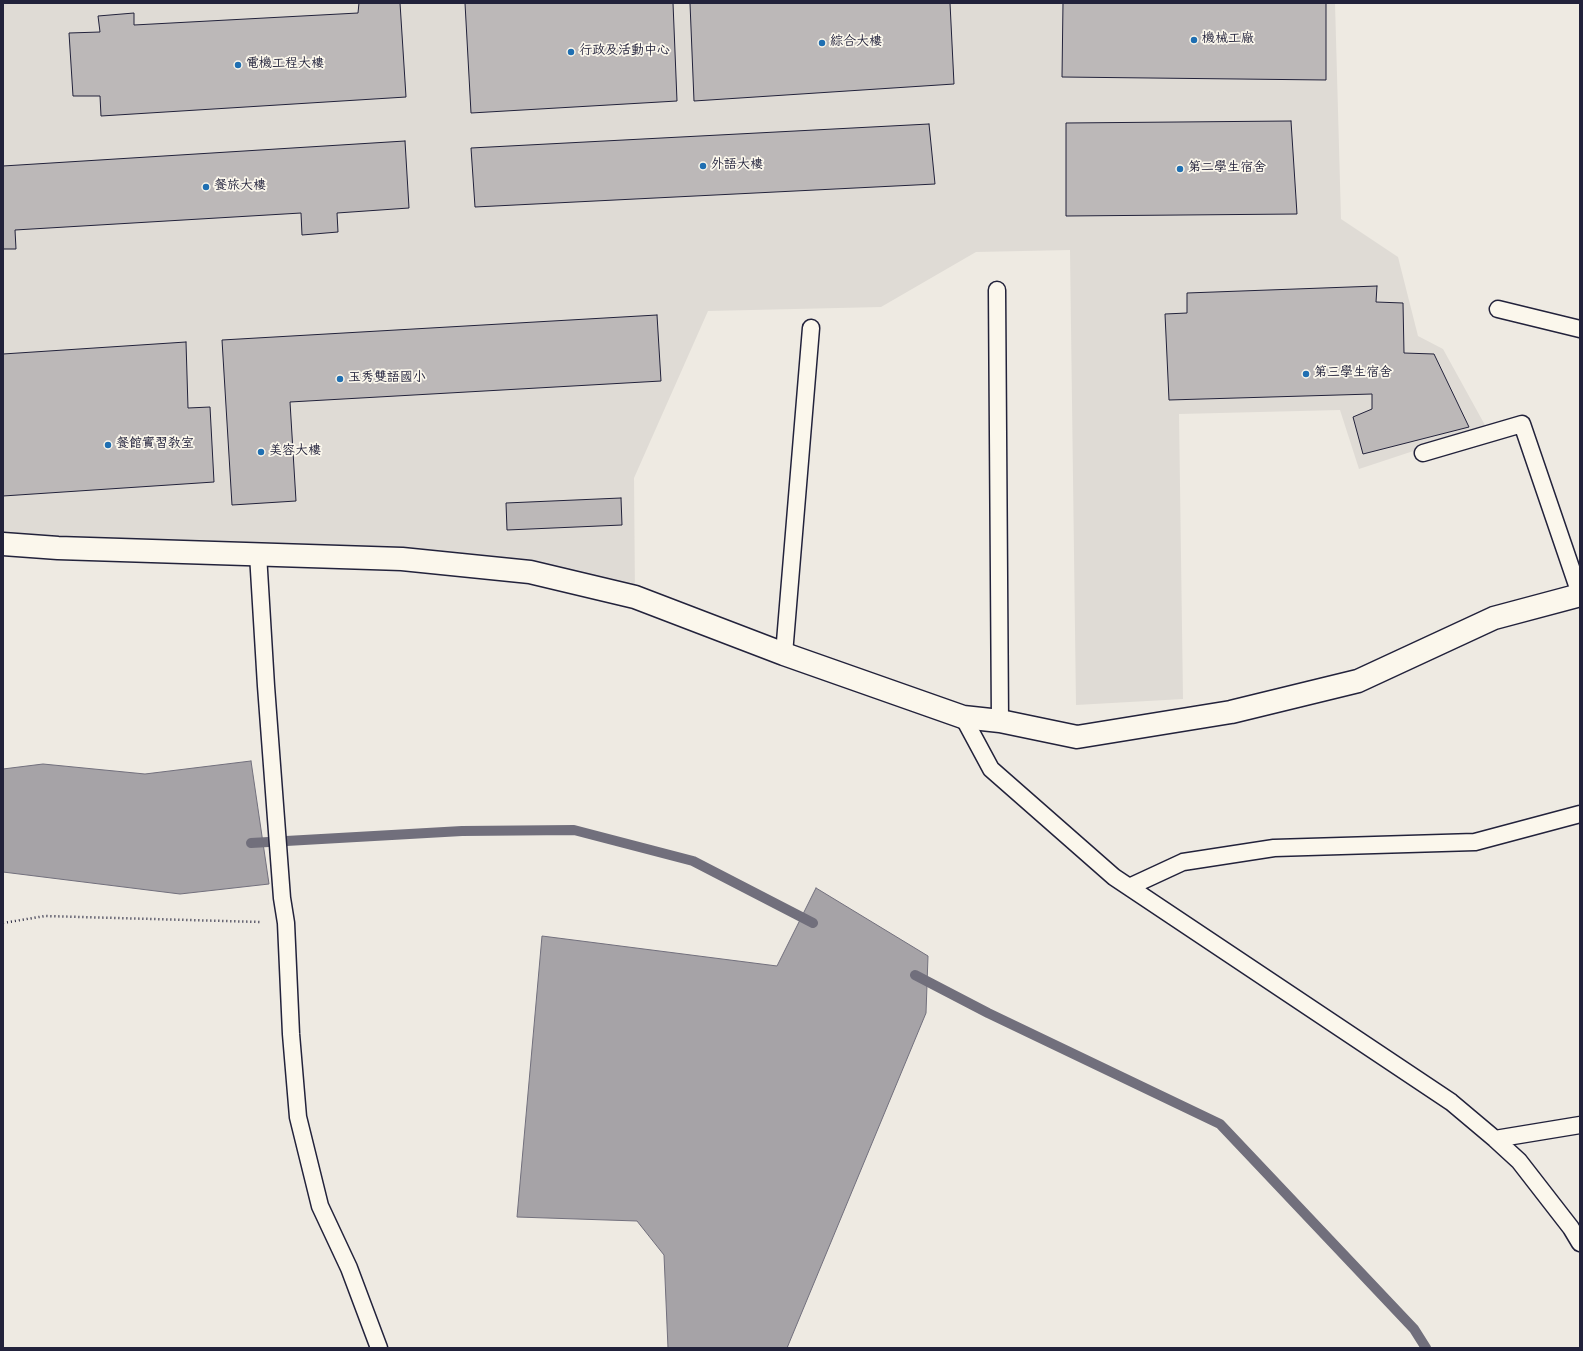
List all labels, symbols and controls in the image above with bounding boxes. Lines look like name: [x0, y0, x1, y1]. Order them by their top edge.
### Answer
place label: 機械工廠: [1202, 32, 1254, 48]
place label: 綜合大樓: [830, 35, 882, 51]
marker: 機械工廠: [1189, 35, 1199, 45]
marker: 綜合大樓: [817, 38, 827, 48]
place label: 行政及活動中心: [579, 44, 670, 60]
marker: 行政及活動中心: [566, 47, 576, 57]
place label: 電機工程大樓: [246, 57, 324, 73]
marker: 電機工程大樓: [233, 60, 243, 70]
place label: 外語大樓: [711, 158, 763, 174]
marker: 外語大樓: [698, 161, 708, 171]
place label: 第二學生宿舍: [1188, 161, 1266, 177]
marker: 第二學生宿舍: [1175, 164, 1185, 174]
place label: 餐旅大樓: [214, 179, 266, 195]
marker: 餐旅大樓: [201, 182, 211, 192]
place label: 第三學生宿舍: [1314, 366, 1392, 382]
marker: 第三學生宿舍: [1301, 369, 1311, 379]
place label: 玉秀雙語國小: [348, 371, 426, 387]
marker: 玉秀雙語國小: [335, 374, 345, 384]
place label: 餐館實習教室: [116, 437, 194, 453]
marker: 餐館實習教室: [103, 440, 113, 450]
place label: 美容大樓: [269, 444, 321, 460]
marker: 美容大樓: [256, 447, 266, 457]

